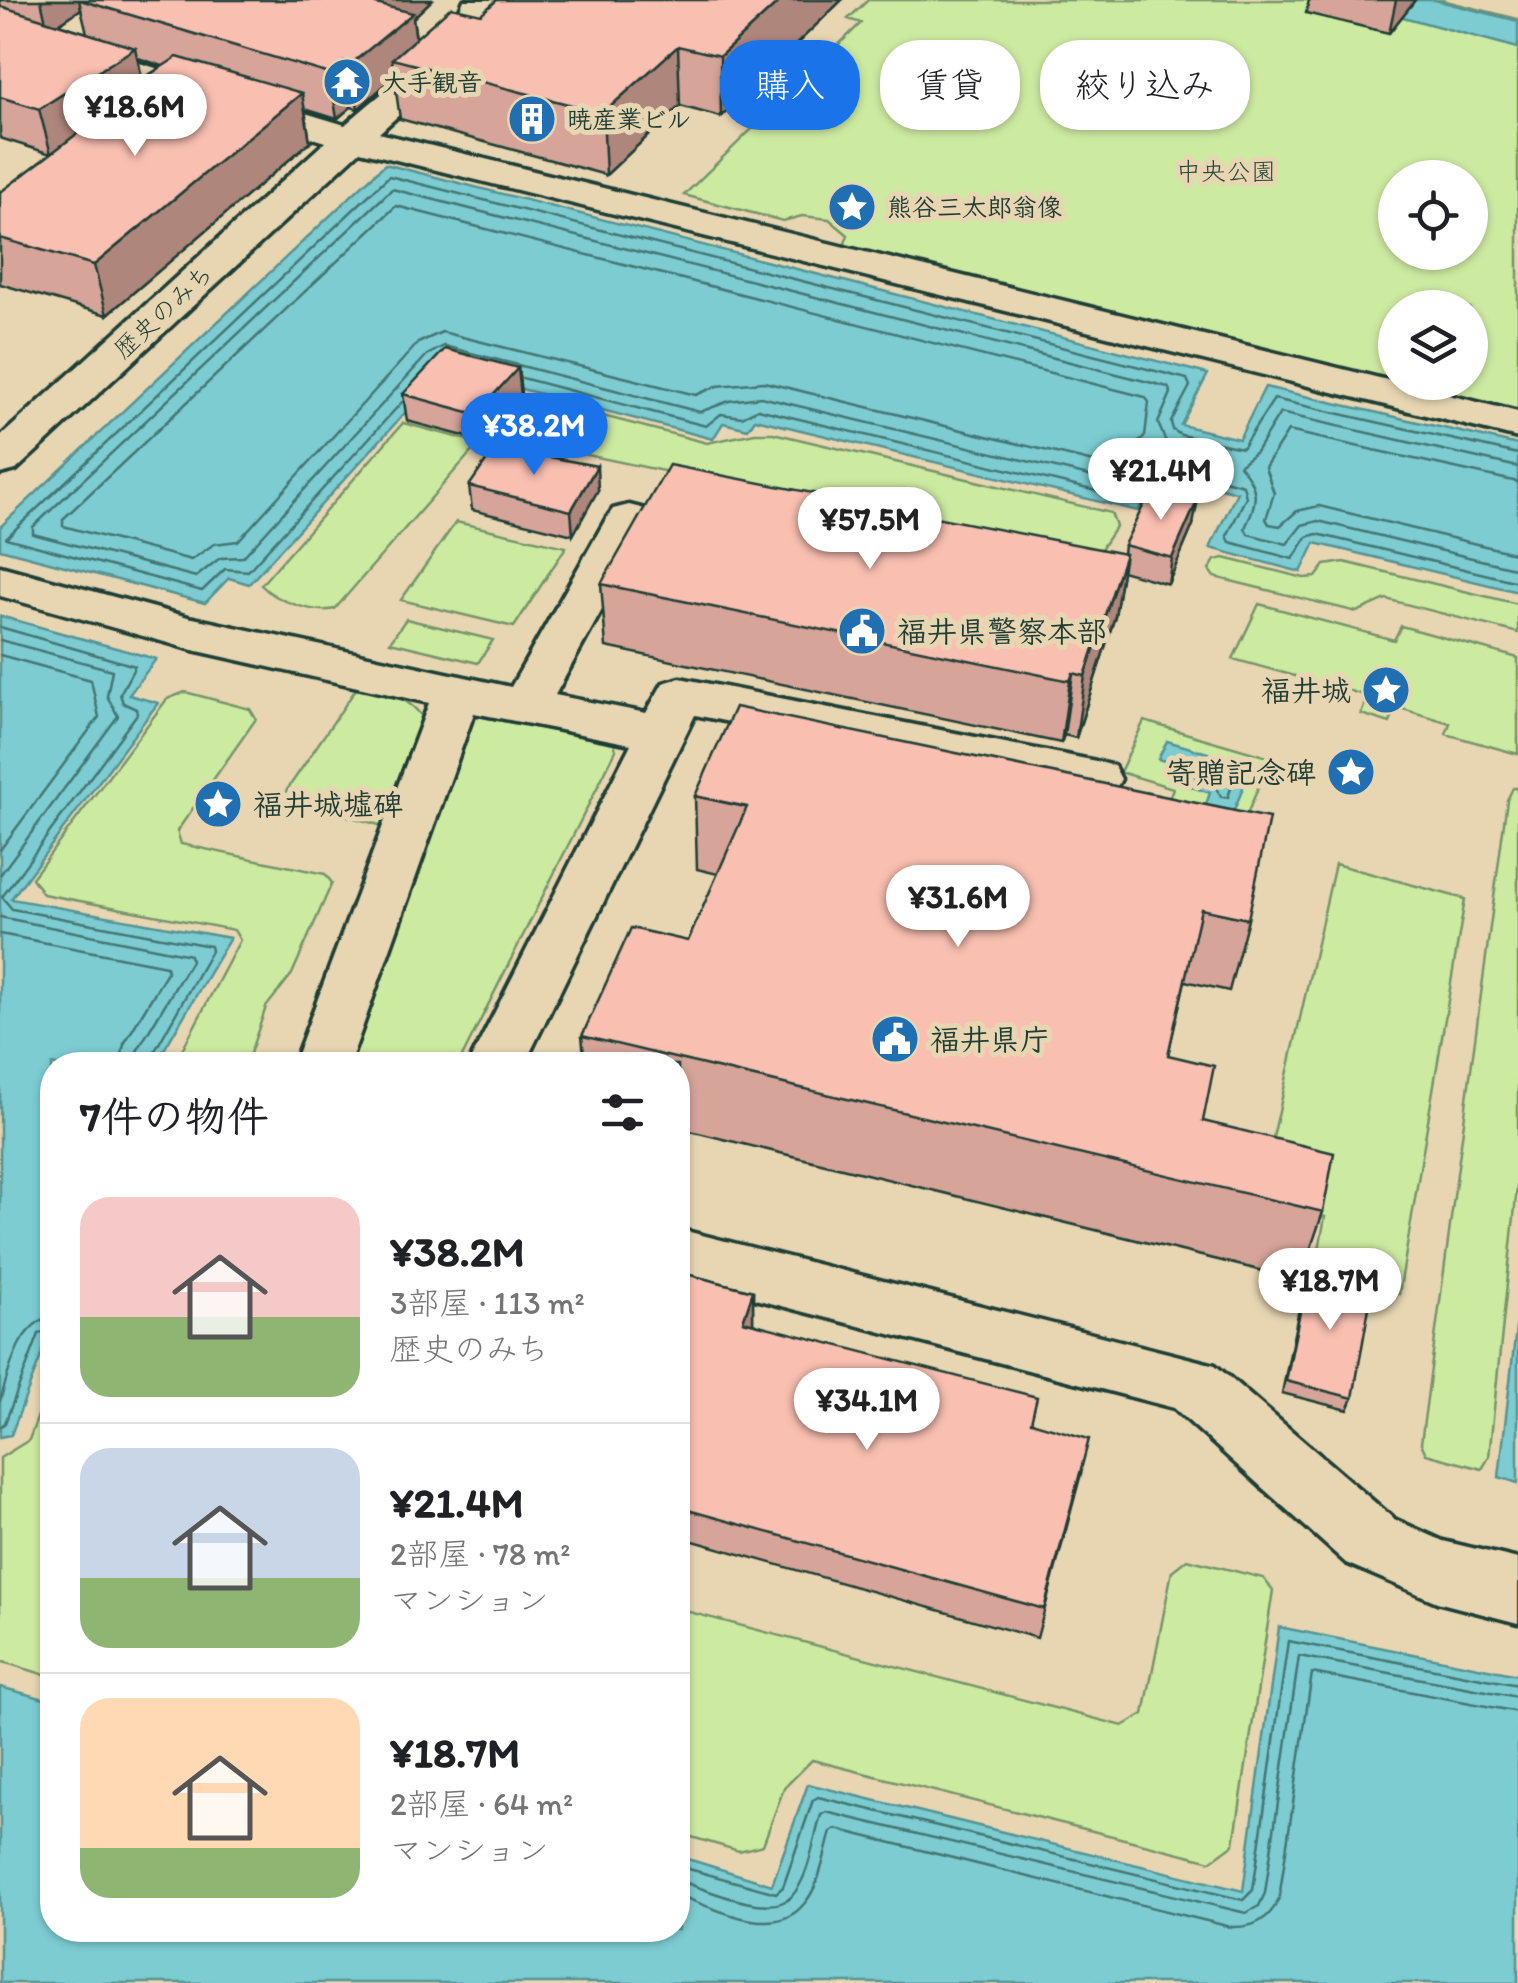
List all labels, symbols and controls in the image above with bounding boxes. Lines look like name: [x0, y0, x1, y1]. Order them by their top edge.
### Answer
chip: 購入: [720, 40, 860, 130]
chip: 賃貸: [880, 40, 1020, 130]
chip: 絞り込み: [1040, 40, 1250, 130]
temple icon: 大手観音: [321, 56, 373, 108]
place label: 大手観音: [382, 67, 482, 97]
pin: ¥18.6M: [54, 74, 216, 159]
text: ¥18.6M: [85, 87, 185, 125]
building icon: 暁産業ビル: [506, 93, 558, 145]
place label: 暁産業ビル: [567, 104, 692, 134]
park label: 中央公園: [1176, 156, 1276, 186]
map controls: [1378, 160, 1488, 400]
button: locate: [1378, 160, 1488, 270]
place icon: 熊谷三太郎翁像: [826, 181, 878, 233]
place label: 熊谷三太郎翁像: [887, 192, 1062, 222]
street label: 歴史のみち: [107, 258, 219, 364]
button: layers: [1378, 290, 1488, 400]
pin: ¥38.2M: [453, 393, 615, 478]
text: ¥38.2M: [483, 406, 585, 444]
pin: ¥21.4M: [1080, 438, 1242, 523]
text: ¥21.4M: [1110, 451, 1212, 489]
pin: ¥57.5M: [789, 487, 951, 572]
text: ¥57.5M: [820, 500, 920, 538]
public building icon: 福井県警察本部: [836, 605, 888, 657]
place label: 福井県警察本部: [897, 613, 1107, 650]
place icon: 福井城: [1360, 664, 1412, 716]
place label: 福井城: [1261, 672, 1351, 709]
place icon: 寄贈記念碑: [1325, 746, 1377, 798]
place label: 寄贈記念碑: [1166, 754, 1316, 791]
place icon: 福井城墟碑: [192, 778, 244, 830]
place label: 福井城墟碑: [253, 786, 403, 823]
pin: ¥31.6M: [877, 865, 1039, 950]
text: ¥31.6M: [908, 878, 1008, 916]
public building icon: 福井県庁: [869, 1013, 921, 1065]
place label: 福井県庁: [930, 1021, 1050, 1058]
icon: filters: [595, 1085, 650, 1140]
text: 7件の物件: [80, 1091, 269, 1142]
text: ¥38.2M: [390, 1226, 525, 1277]
icon: home: [160, 1237, 280, 1357]
pin: ¥18.7M: [1249, 1248, 1411, 1333]
text: ¥18.7M: [1280, 1261, 1380, 1299]
text: 3部屋 · 113 m²: [390, 1284, 585, 1322]
text: 歴史のみち: [390, 1330, 549, 1368]
pin: ¥34.1M: [786, 1368, 948, 1453]
text: ¥34.1M: [816, 1381, 918, 1419]
text: ¥21.4M: [390, 1477, 524, 1528]
icon: home: [160, 1488, 280, 1608]
text: 2部屋 · 78 m²: [390, 1535, 570, 1573]
text: マンション: [390, 1581, 549, 1619]
text: ¥18.7M: [390, 1727, 520, 1778]
icon: home: [160, 1738, 280, 1858]
text: 2部屋 · 64 m²: [390, 1785, 573, 1823]
text: マンション: [390, 1831, 549, 1869]

